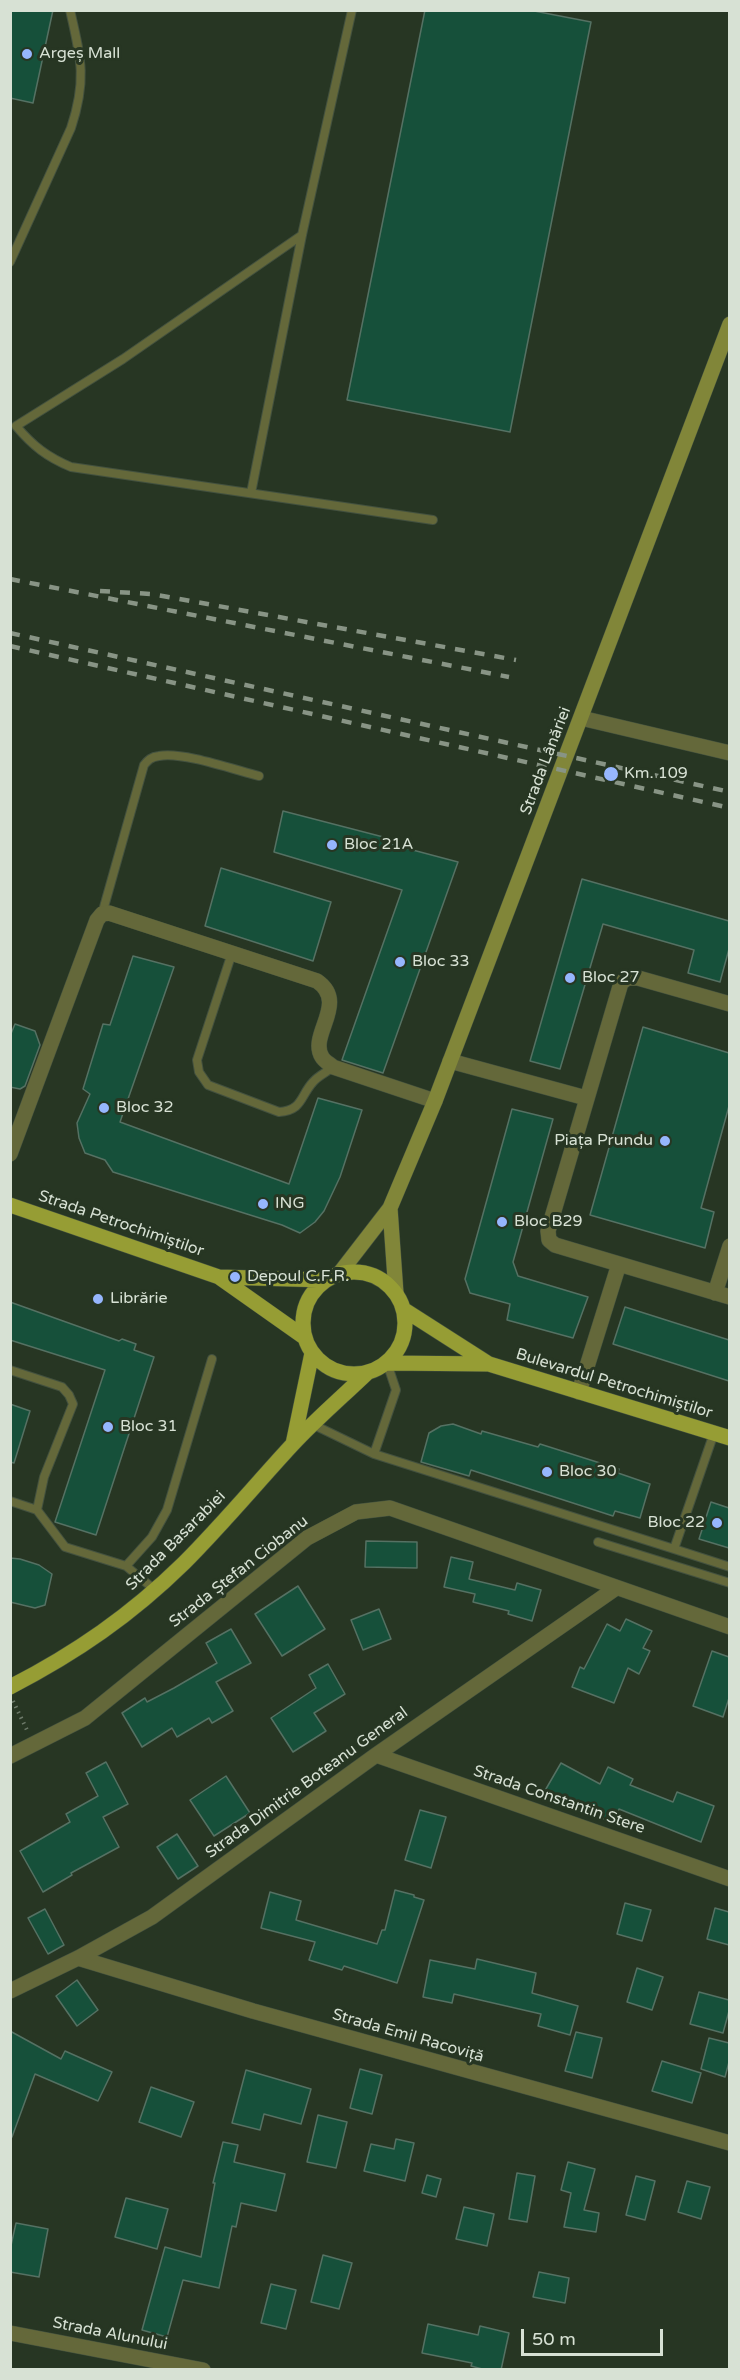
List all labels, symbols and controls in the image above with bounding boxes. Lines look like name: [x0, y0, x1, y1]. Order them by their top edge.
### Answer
place label: Argeș Mall: [39, 44, 120, 64]
marker: Argeș Mall: [20, 47, 34, 61]
street label: Strada Lânăriei: [517, 704, 575, 818]
place label: Km. 109: [624, 764, 688, 784]
marker: Km. 109: [602, 765, 620, 783]
place label: Bloc 21A: [344, 835, 413, 855]
marker: Bloc 21A: [325, 838, 339, 852]
place label: Bloc 33: [412, 952, 469, 972]
marker: Bloc 33: [393, 955, 407, 969]
place label: Bloc 27: [582, 968, 639, 988]
marker: Bloc 27: [563, 971, 577, 985]
place label: Bloc 32: [116, 1098, 173, 1118]
marker: Bloc 32: [97, 1101, 111, 1115]
place label: Piața Prundu: [554, 1131, 653, 1151]
marker: Piața Prundu: [658, 1134, 672, 1148]
street label: Strada Petrochimiștilor: [36, 1187, 206, 1261]
place label: ING: [275, 1194, 305, 1214]
marker: ING: [256, 1197, 270, 1211]
place label: Bloc B29: [514, 1212, 583, 1232]
marker: Bloc B29: [495, 1215, 509, 1229]
place label: Depoul C.F.R.: [247, 1267, 349, 1287]
marker: Depoul C.F.R.: [228, 1270, 242, 1284]
place label: Librărie: [110, 1289, 168, 1309]
marker: Librărie: [91, 1292, 105, 1306]
street label: Bulevardul Petrochimiștilor: [513, 1345, 715, 1423]
place label: Bloc 31: [120, 1417, 177, 1437]
marker: Bloc 31: [101, 1420, 115, 1434]
place label: Bloc 30: [559, 1462, 616, 1482]
marker: Bloc 30: [540, 1465, 554, 1479]
street label: Strada Basarabiei: [122, 1487, 230, 1595]
street label: Strada Ștefan Ciobanu: [166, 1512, 312, 1632]
place label: Bloc 22: [648, 1513, 705, 1533]
marker: Bloc 22: [710, 1516, 724, 1530]
street label: Strada Dimitrie Boteanu General: [202, 1703, 412, 1863]
street label: Strada Constantin Stere: [471, 1762, 647, 1838]
street label: Strada Emil Racoviță: [330, 2005, 486, 2067]
street label: Strada Alunului: [51, 2313, 169, 2355]
scale bar: [524, 2317, 666, 2355]
text: 50 m: [532, 2328, 576, 2350]

